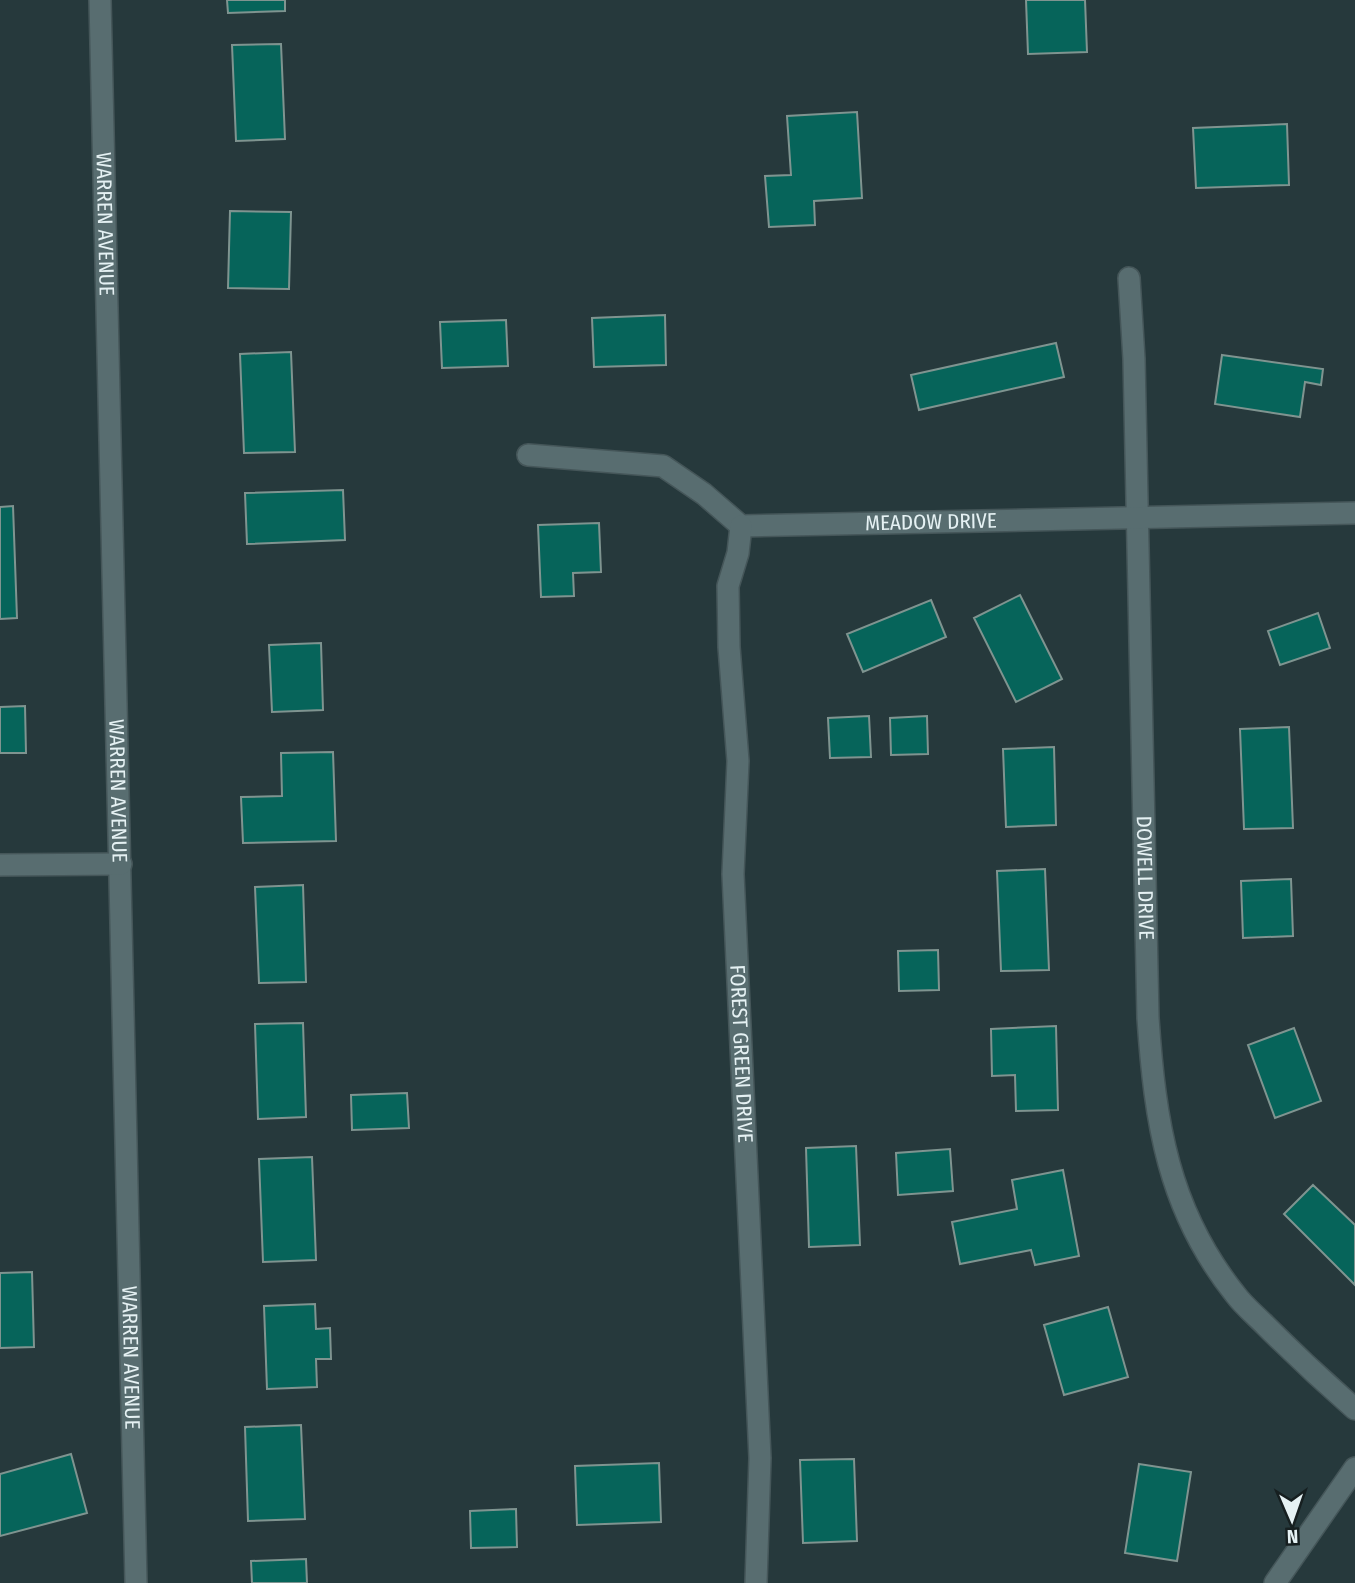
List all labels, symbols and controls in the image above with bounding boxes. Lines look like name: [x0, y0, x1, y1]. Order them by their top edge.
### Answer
street label: WARREN AVENUE: [90, 152, 120, 296]
street label: MEADOW DRIVE: [865, 508, 997, 536]
street label: WARREN AVENUE: [103, 719, 133, 863]
street label: DOWELL DRIVE: [1131, 815, 1159, 940]
street label: FOREST GREEN DRIVE: [724, 964, 758, 1144]
street label: WARREN AVENUE: [116, 1286, 146, 1430]
north arrow: [1257, 1485, 1327, 1555]
text: N: [1286, 1525, 1299, 1548]

